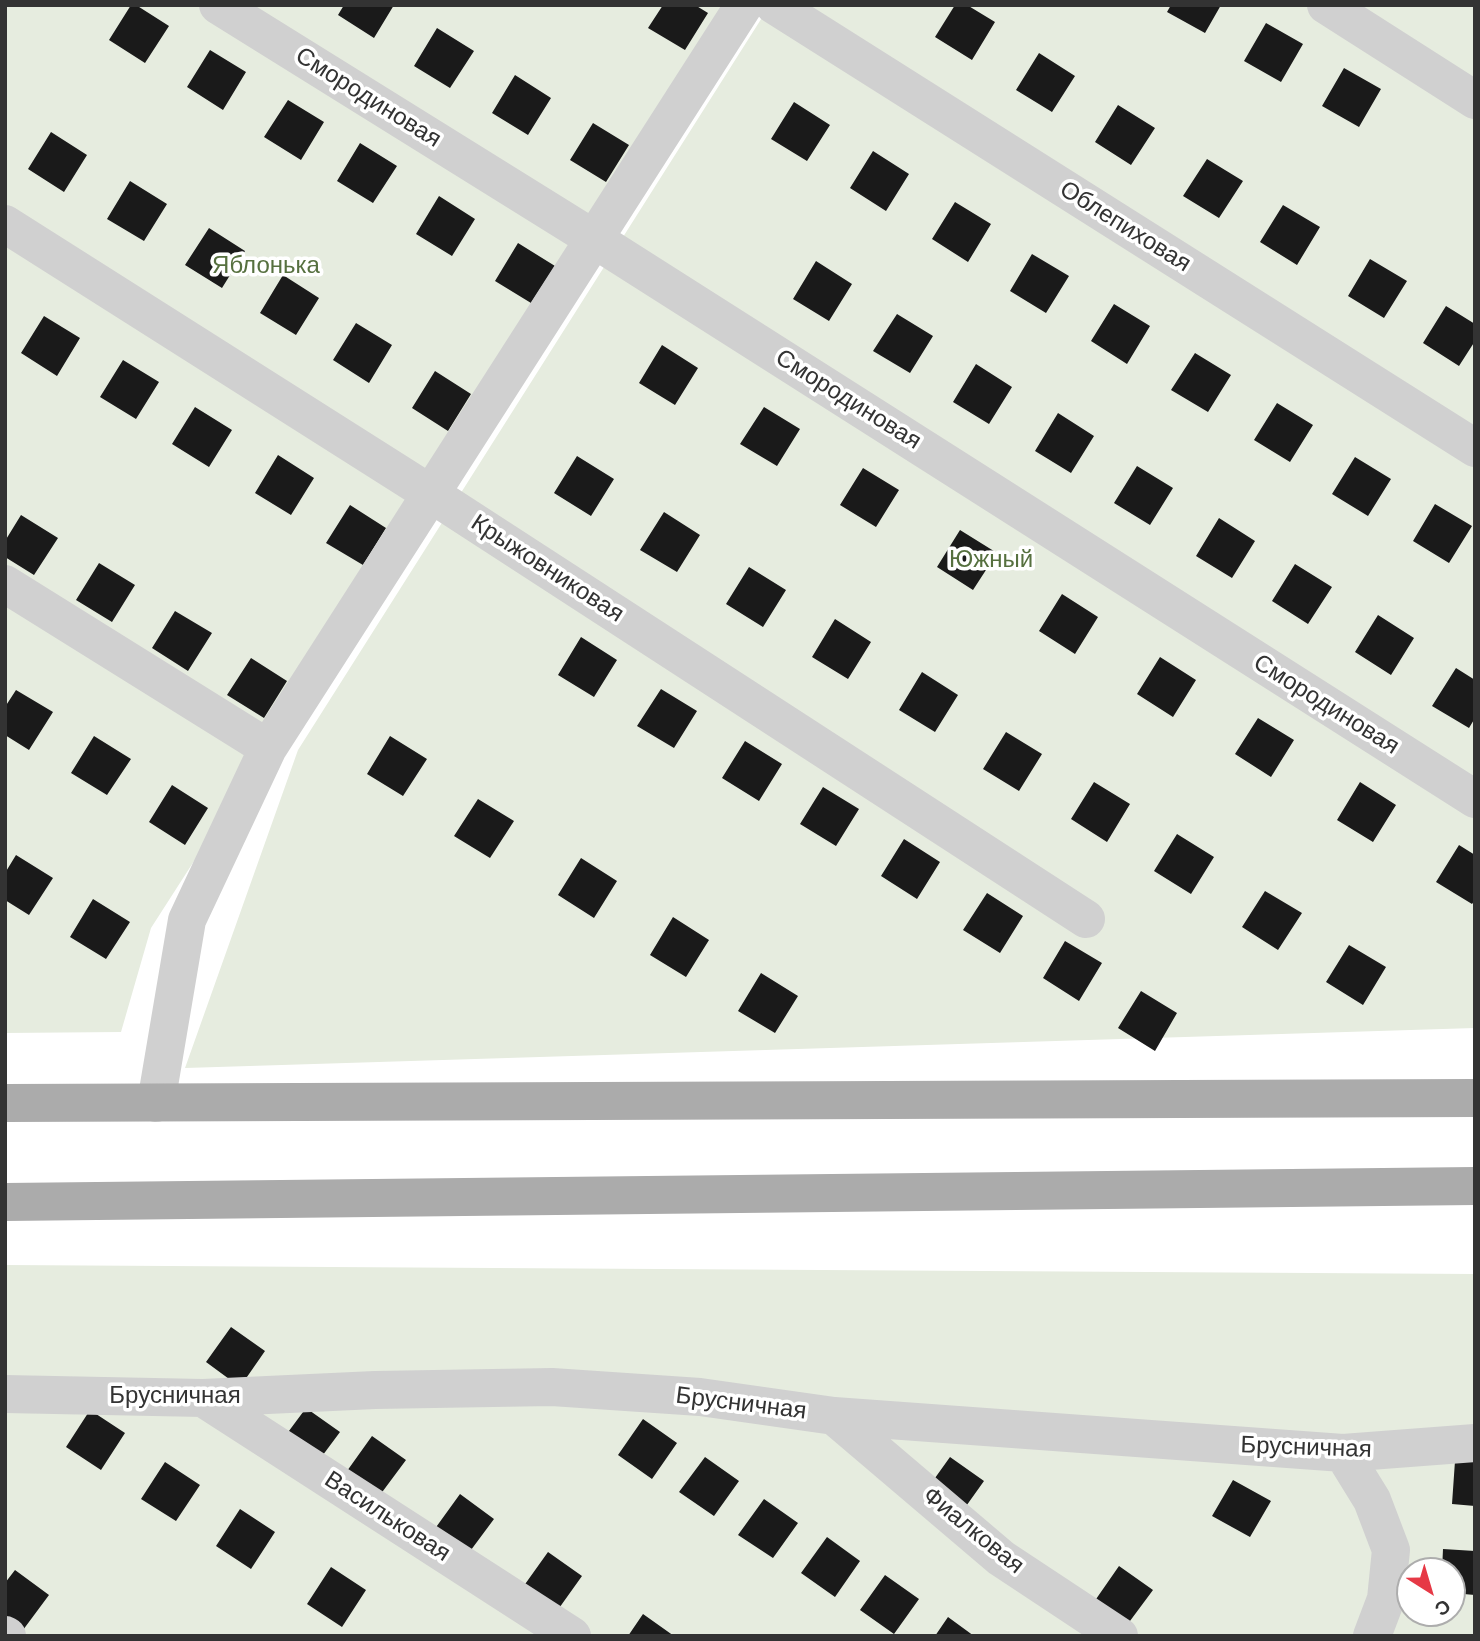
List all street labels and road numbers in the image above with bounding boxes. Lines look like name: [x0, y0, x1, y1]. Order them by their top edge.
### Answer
street label: Смородиновая: [290, 42, 446, 154]
street label: Облепиховая: [1054, 175, 1196, 279]
street label: Смородиновая: [770, 344, 926, 456]
street label: Крыжовниковая: [465, 509, 629, 629]
street label: Смородиновая: [1248, 649, 1404, 761]
street label: Брусничная: [109, 1382, 241, 1410]
street label: Брусничная: [674, 1382, 808, 1426]
street label: Брусничная: [1240, 1431, 1372, 1465]
street label: Васильковая: [319, 1466, 455, 1568]
street label: Фиалковая: [917, 1481, 1029, 1581]

